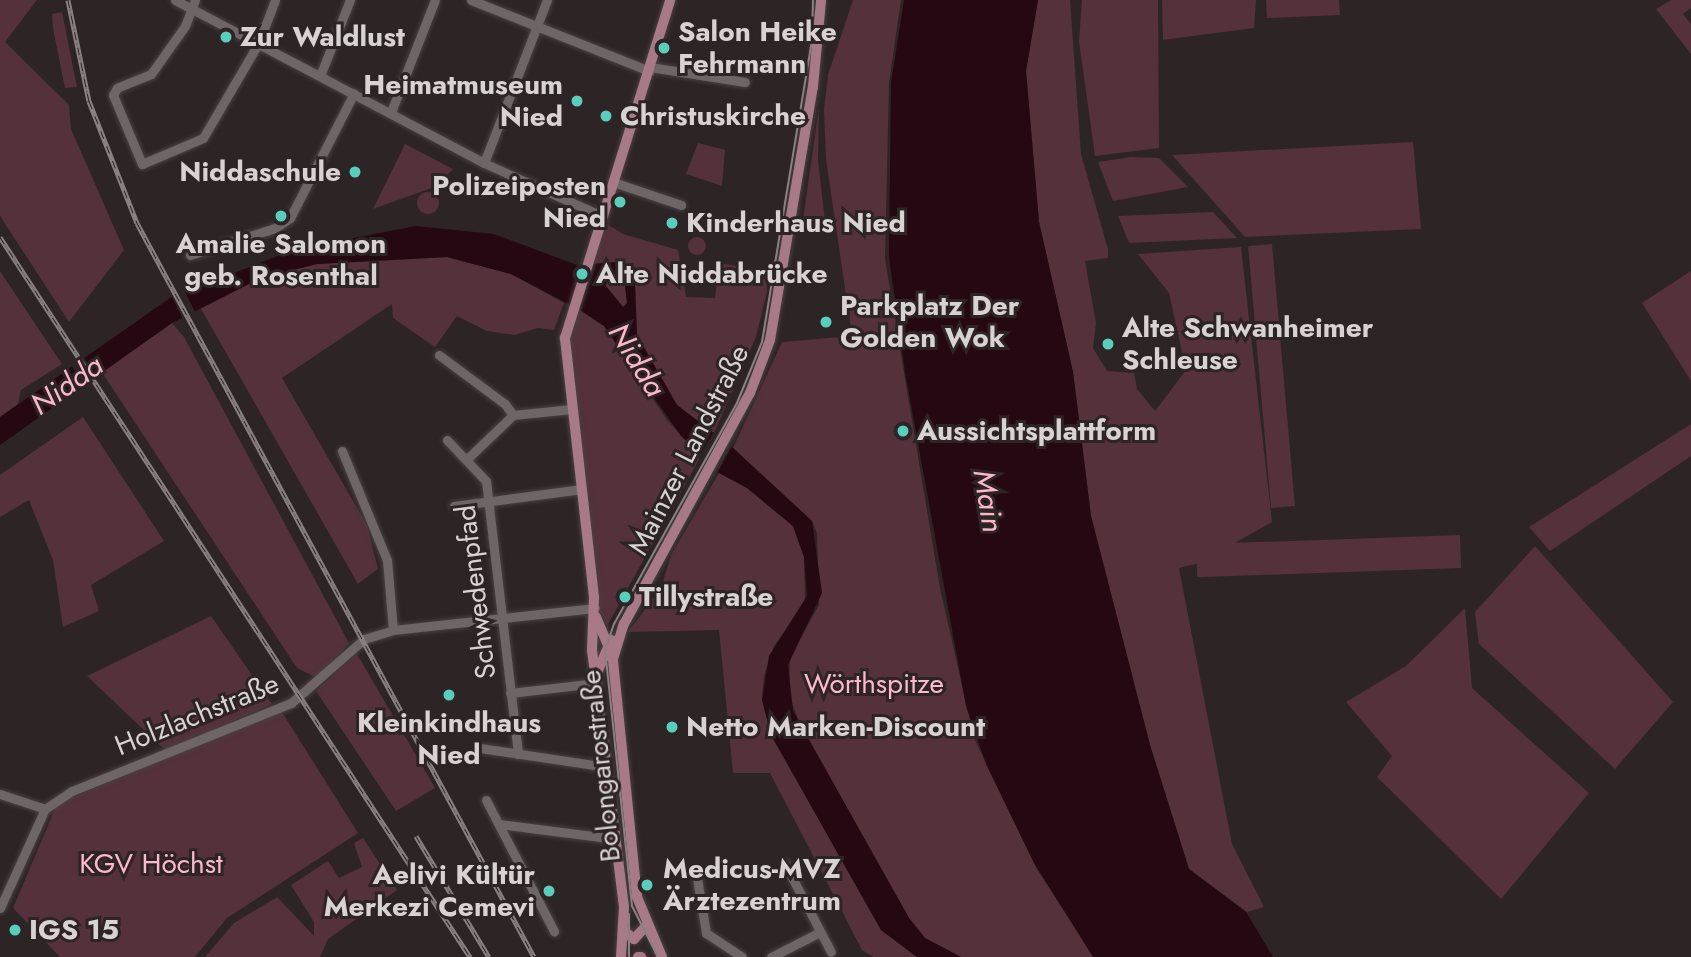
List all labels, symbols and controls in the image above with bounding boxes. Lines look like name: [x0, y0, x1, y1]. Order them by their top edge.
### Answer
place label: Salon Heike Fehrmann: [678, 15, 837, 81]
place label: Zur Waldlust: [240, 20, 405, 54]
marker: Zur Waldlust: [218, 29, 234, 45]
marker: Salon Heike Fehrmann: [656, 40, 672, 56]
place label: Heimatmuseum Nied: [363, 68, 563, 134]
marker: Heimatmuseum Nied: [569, 93, 585, 109]
place label: Christuskirche: [620, 99, 806, 133]
marker: Christuskirche: [598, 108, 614, 124]
place label: Niddaschule: [179, 155, 341, 189]
marker: Niddaschule: [347, 164, 363, 180]
place label: Polizeiposten Nied: [432, 169, 606, 235]
marker: Polizeiposten Nied: [612, 194, 628, 210]
place label: Kinderhaus Nied: [686, 206, 906, 240]
marker: Amalie Salomon geb. Rosenthal: [273, 208, 289, 224]
marker: Kinderhaus Nied: [664, 215, 680, 231]
place label: Amalie Salomon geb. Rosenthal: [176, 227, 386, 293]
place label: Alte Niddabrücke: [596, 257, 828, 291]
marker: Alte Niddabrücke: [574, 266, 590, 282]
place label: Parkplatz Der Golden Wok: [840, 289, 1019, 355]
place label: Alte Schwanheimer Schleuse: [1122, 311, 1373, 377]
marker: Parkplatz Der Golden Wok: [818, 314, 834, 330]
water label: Nidda: [601, 317, 673, 403]
marker: Alte Schwanheimer Schleuse: [1100, 336, 1116, 352]
street label: Mainzer Landstraße: [622, 339, 756, 561]
water label: Nidda: [24, 347, 110, 423]
place label: Aussichtsplattform: [917, 414, 1156, 448]
marker: Aussichtsplattform: [895, 423, 911, 439]
water label: Main: [965, 467, 1011, 535]
street label: Schwedenpfad: [449, 503, 503, 681]
place label: Tillystraße: [639, 580, 773, 614]
marker: Tillystraße: [617, 589, 633, 605]
street label: Holzlachstraße: [110, 667, 284, 763]
park label: Wörthspitze: [804, 667, 944, 701]
street label: Bolongarostraße: [574, 668, 628, 864]
marker: Kleinkindhaus Nied: [441, 687, 457, 703]
place label: Kleinkindhaus Nied: [357, 706, 541, 772]
place label: Netto Marken-Discount: [686, 710, 985, 744]
marker: Netto Marken-Discount: [664, 719, 680, 735]
park label: KGV Höchst: [79, 847, 223, 881]
place label: Medicus-MVZ Ärztezentrum: [663, 852, 841, 918]
place label: Aelivi Kültür Merkezi Cemevi: [324, 858, 535, 924]
marker: Medicus-MVZ Ärztezentrum: [637, 875, 657, 895]
marker: Aelivi Kültür Merkezi Cemevi: [541, 883, 557, 899]
place label: IGS 15: [29, 913, 119, 947]
marker: IGS 15: [7, 922, 23, 938]

